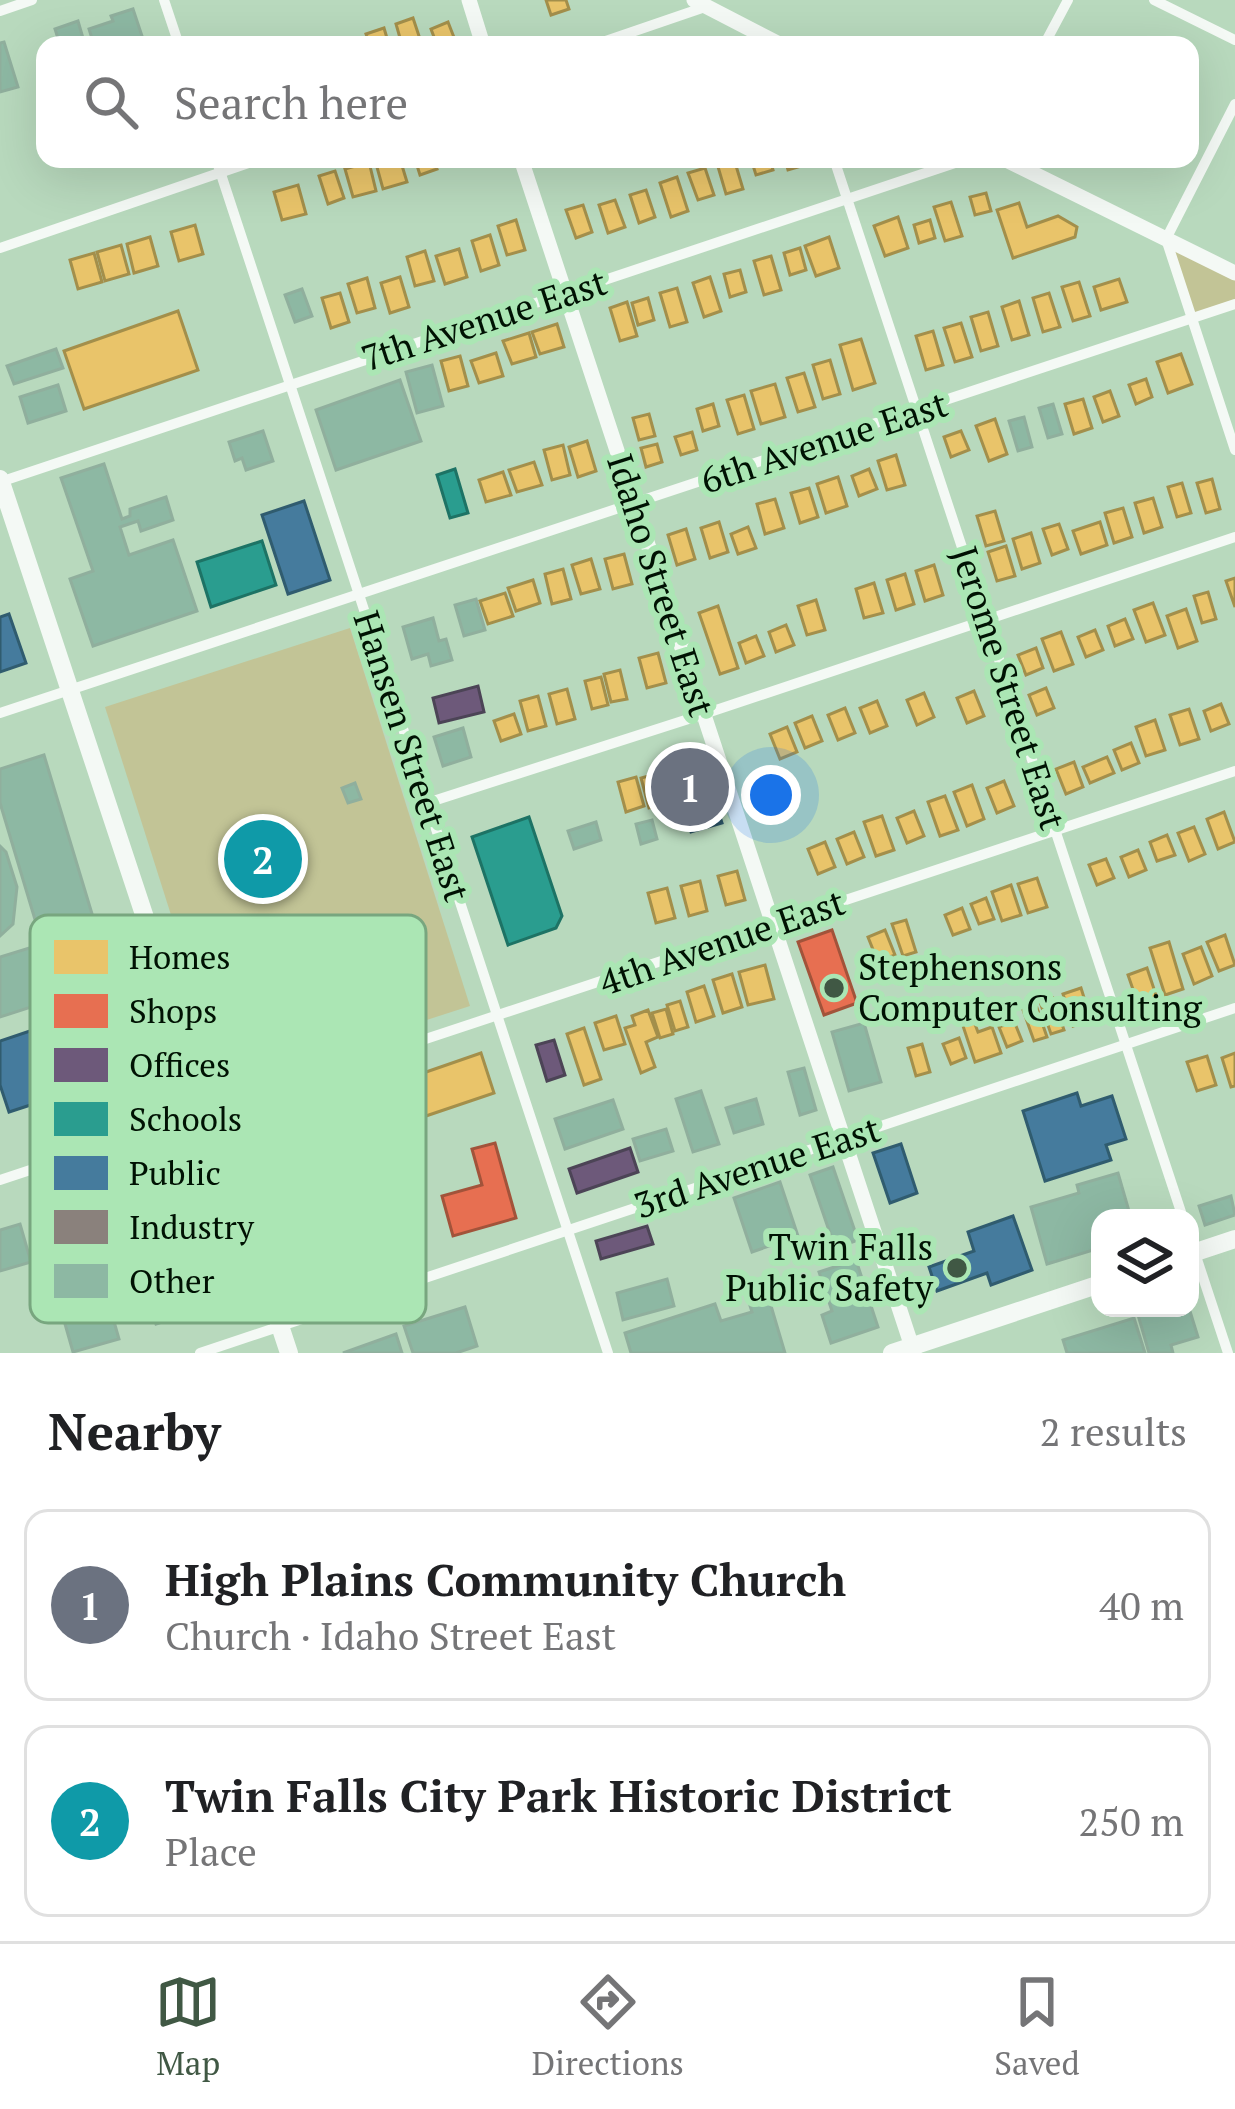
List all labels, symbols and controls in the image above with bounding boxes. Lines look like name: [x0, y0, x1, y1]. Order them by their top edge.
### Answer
search box: [36, 36, 1199, 168]
icon: search: [78, 69, 144, 135]
text: Search here: [174, 72, 408, 132]
street label: 7th Avenue East: [355, 258, 612, 381]
street label: 6th Avenue East: [695, 380, 953, 503]
street label: Idaho Street East: [597, 448, 726, 722]
street label: Jerome Street East: [942, 540, 1077, 835]
street label: Hansen Street East: [343, 605, 482, 907]
pin: 1: [651, 742, 729, 832]
your location: [741, 765, 801, 825]
pin: 2: [224, 814, 302, 904]
street label: 4th Avenue East: [593, 878, 851, 1005]
legend: [30, 915, 426, 1323]
text: Homes: [129, 935, 231, 978]
place label: Stephensons Computer Consulting: [858, 943, 1203, 1031]
marker: Stephensons Computer Consulting: [821, 975, 847, 1001]
text: Shops: [129, 989, 217, 1032]
text: Offices: [129, 1043, 230, 1086]
text: Schools: [129, 1097, 242, 1140]
street label: 3rd Avenue East: [628, 1105, 886, 1228]
text: Public: [129, 1151, 221, 1194]
text: Industry: [129, 1205, 255, 1248]
map controls: [1091, 1209, 1199, 1317]
button: layers: [1091, 1209, 1199, 1317]
place label: Twin Falls Public Safety: [725, 1223, 934, 1311]
marker: Twin Falls Public Safety: [944, 1255, 970, 1281]
text: Other: [129, 1259, 215, 1302]
text: Nearby: [48, 1397, 221, 1465]
text: 2 results: [1040, 1405, 1187, 1457]
text: High Plains Community Church: [165, 1549, 846, 1609]
text: 1: [79, 1579, 101, 1631]
text: 40 m: [1099, 1579, 1184, 1631]
text: Church · Idaho Street East: [165, 1609, 616, 1661]
text: Twin Falls City Park Historic District: [165, 1765, 952, 1825]
text: 2: [79, 1795, 101, 1847]
text: 250 m: [1079, 1795, 1184, 1847]
text: Place: [165, 1825, 257, 1877]
tab: Map: [155, 1969, 221, 2084]
tab: Directions: [532, 1969, 684, 2084]
tab: Saved: [994, 1969, 1080, 2084]

